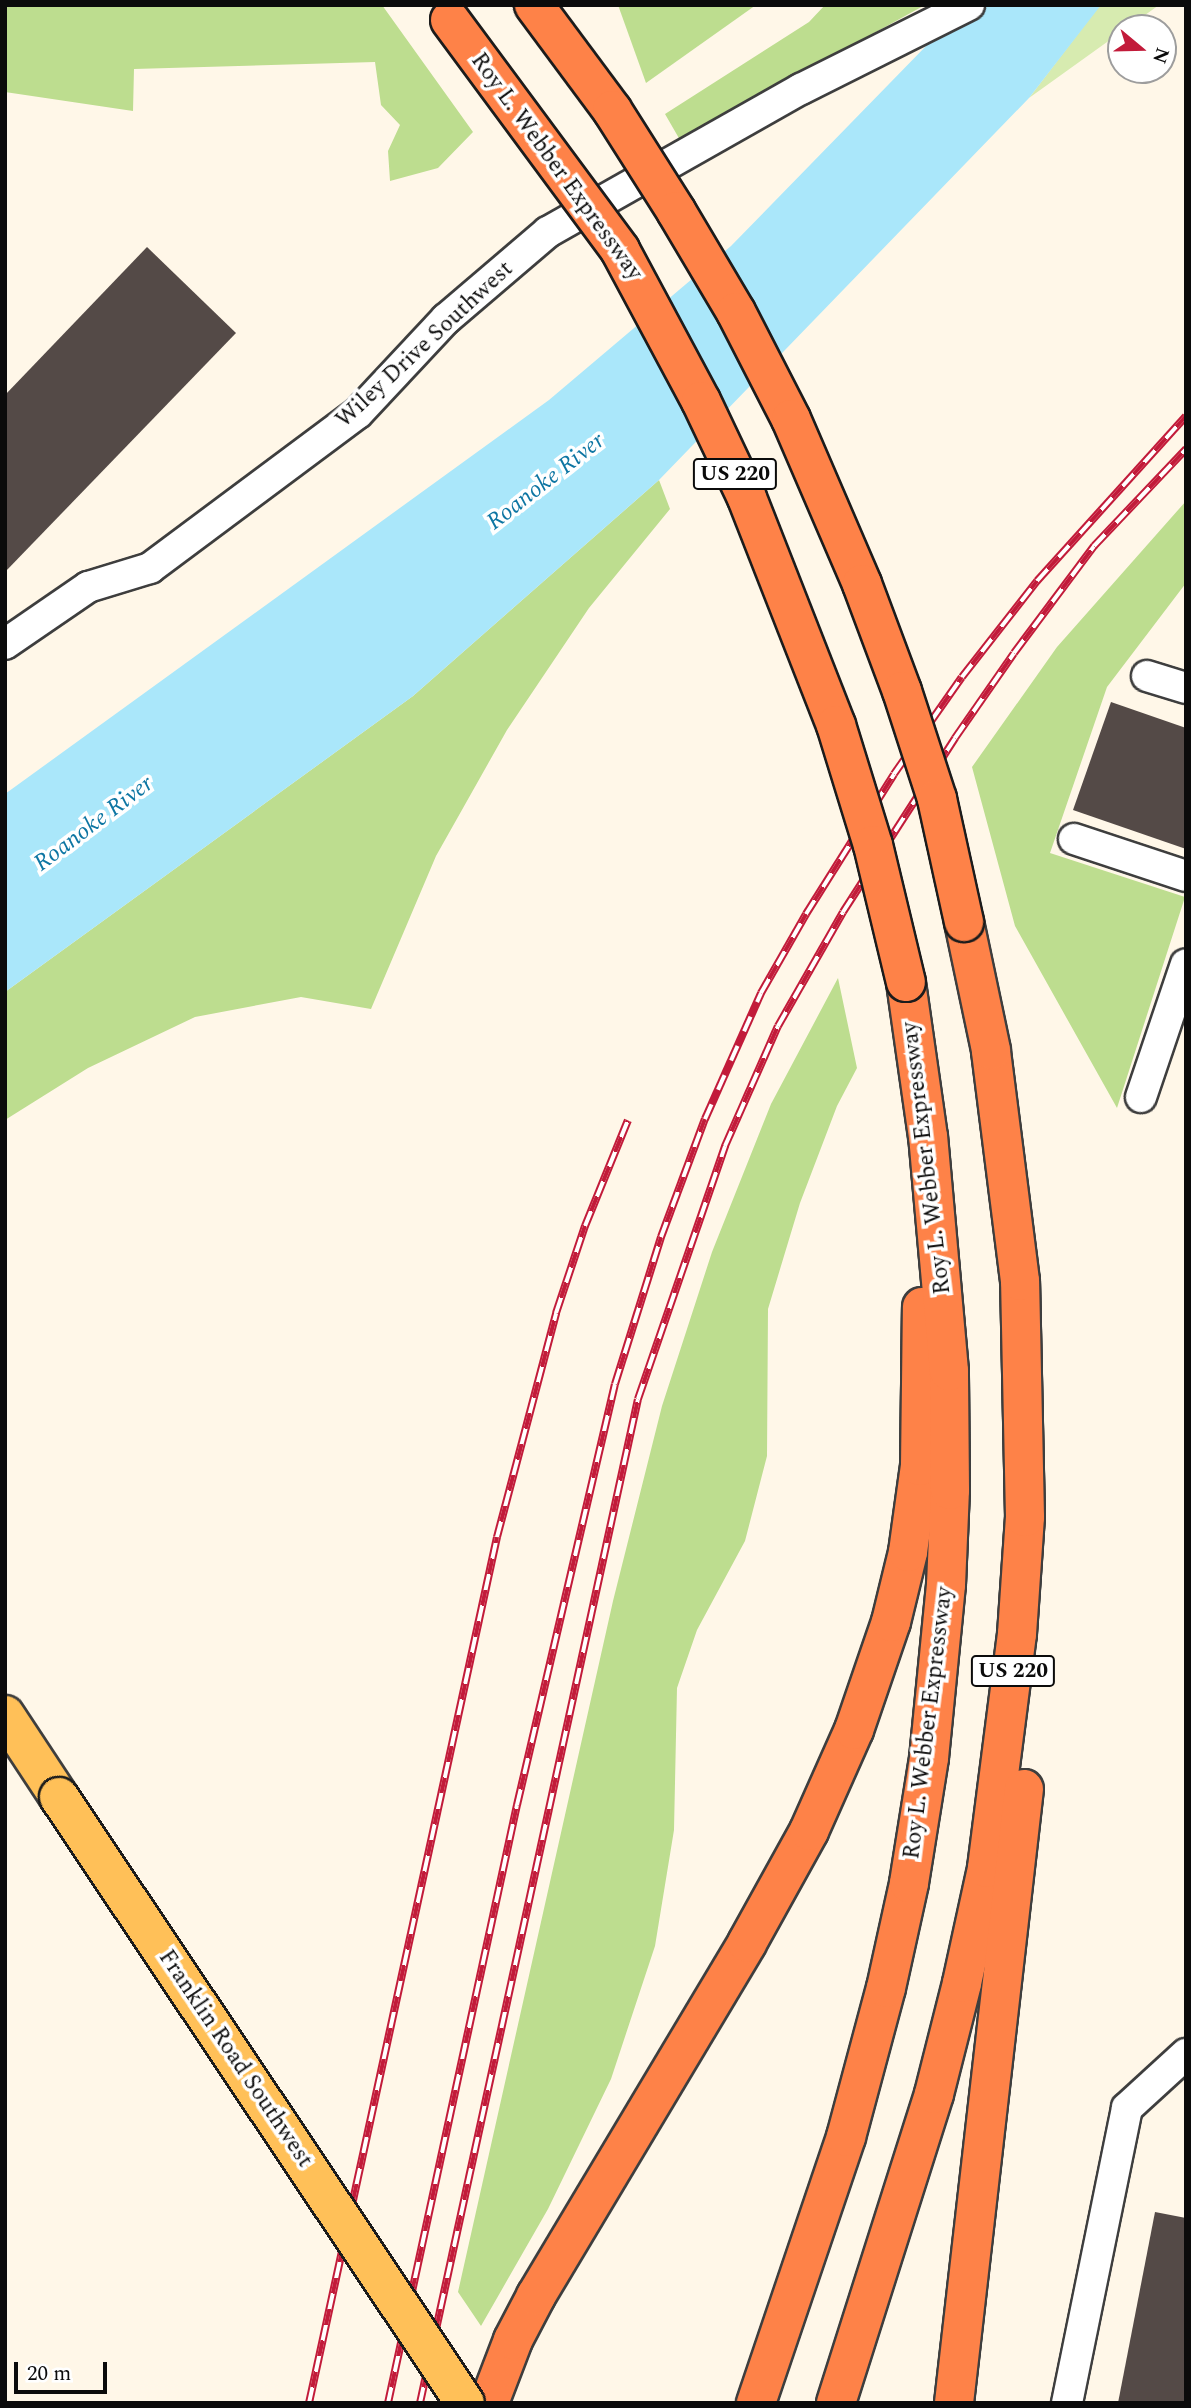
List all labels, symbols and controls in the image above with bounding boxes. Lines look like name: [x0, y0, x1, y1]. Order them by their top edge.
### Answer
north arrow: [1107, 14, 1177, 84]
text: N: [1144, 43, 1177, 67]
street label: Roy L. Webber Expressway: [464, 48, 648, 286]
street label: Wiley Drive Southwest: [331, 256, 519, 434]
water label: Roanoke River: [481, 427, 611, 537]
road number: US 220: [691, 456, 779, 491]
water label: Roanoke River: [29, 770, 159, 878]
street label: Roy L. Webber Expressway: [897, 1020, 957, 1296]
street label: Roy L. Webber Expressway: [899, 1585, 959, 1861]
road number: US 220: [969, 1654, 1057, 1688]
street label: Franklin Road Southwest: [152, 1945, 318, 2173]
scale bar: [18, 2348, 110, 2392]
text: 20 m: [27, 2358, 71, 2390]

